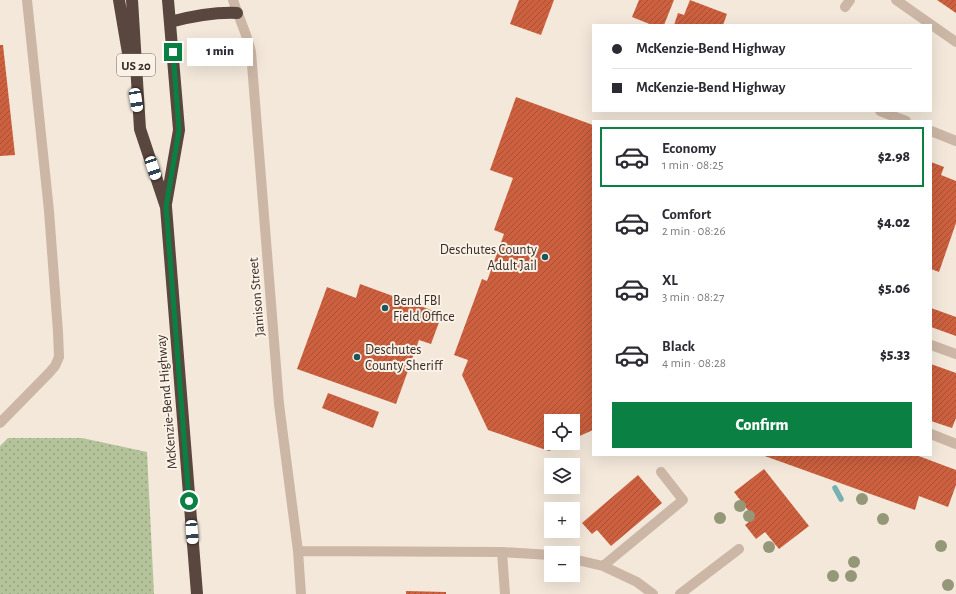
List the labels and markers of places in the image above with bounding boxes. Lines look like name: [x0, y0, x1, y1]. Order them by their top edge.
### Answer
place label: Deschutes County Adult Jail: [440, 243, 537, 273]
marker: Deschutes County Adult Jail: [540, 252, 550, 262]
place label: Bend FBI Field Office: [393, 294, 455, 324]
marker: Bend FBI Field Office: [380, 303, 390, 313]
place label: Deschutes County Sheriff: [365, 343, 443, 373]
marker: Deschutes County Sheriff: [352, 352, 362, 362]

